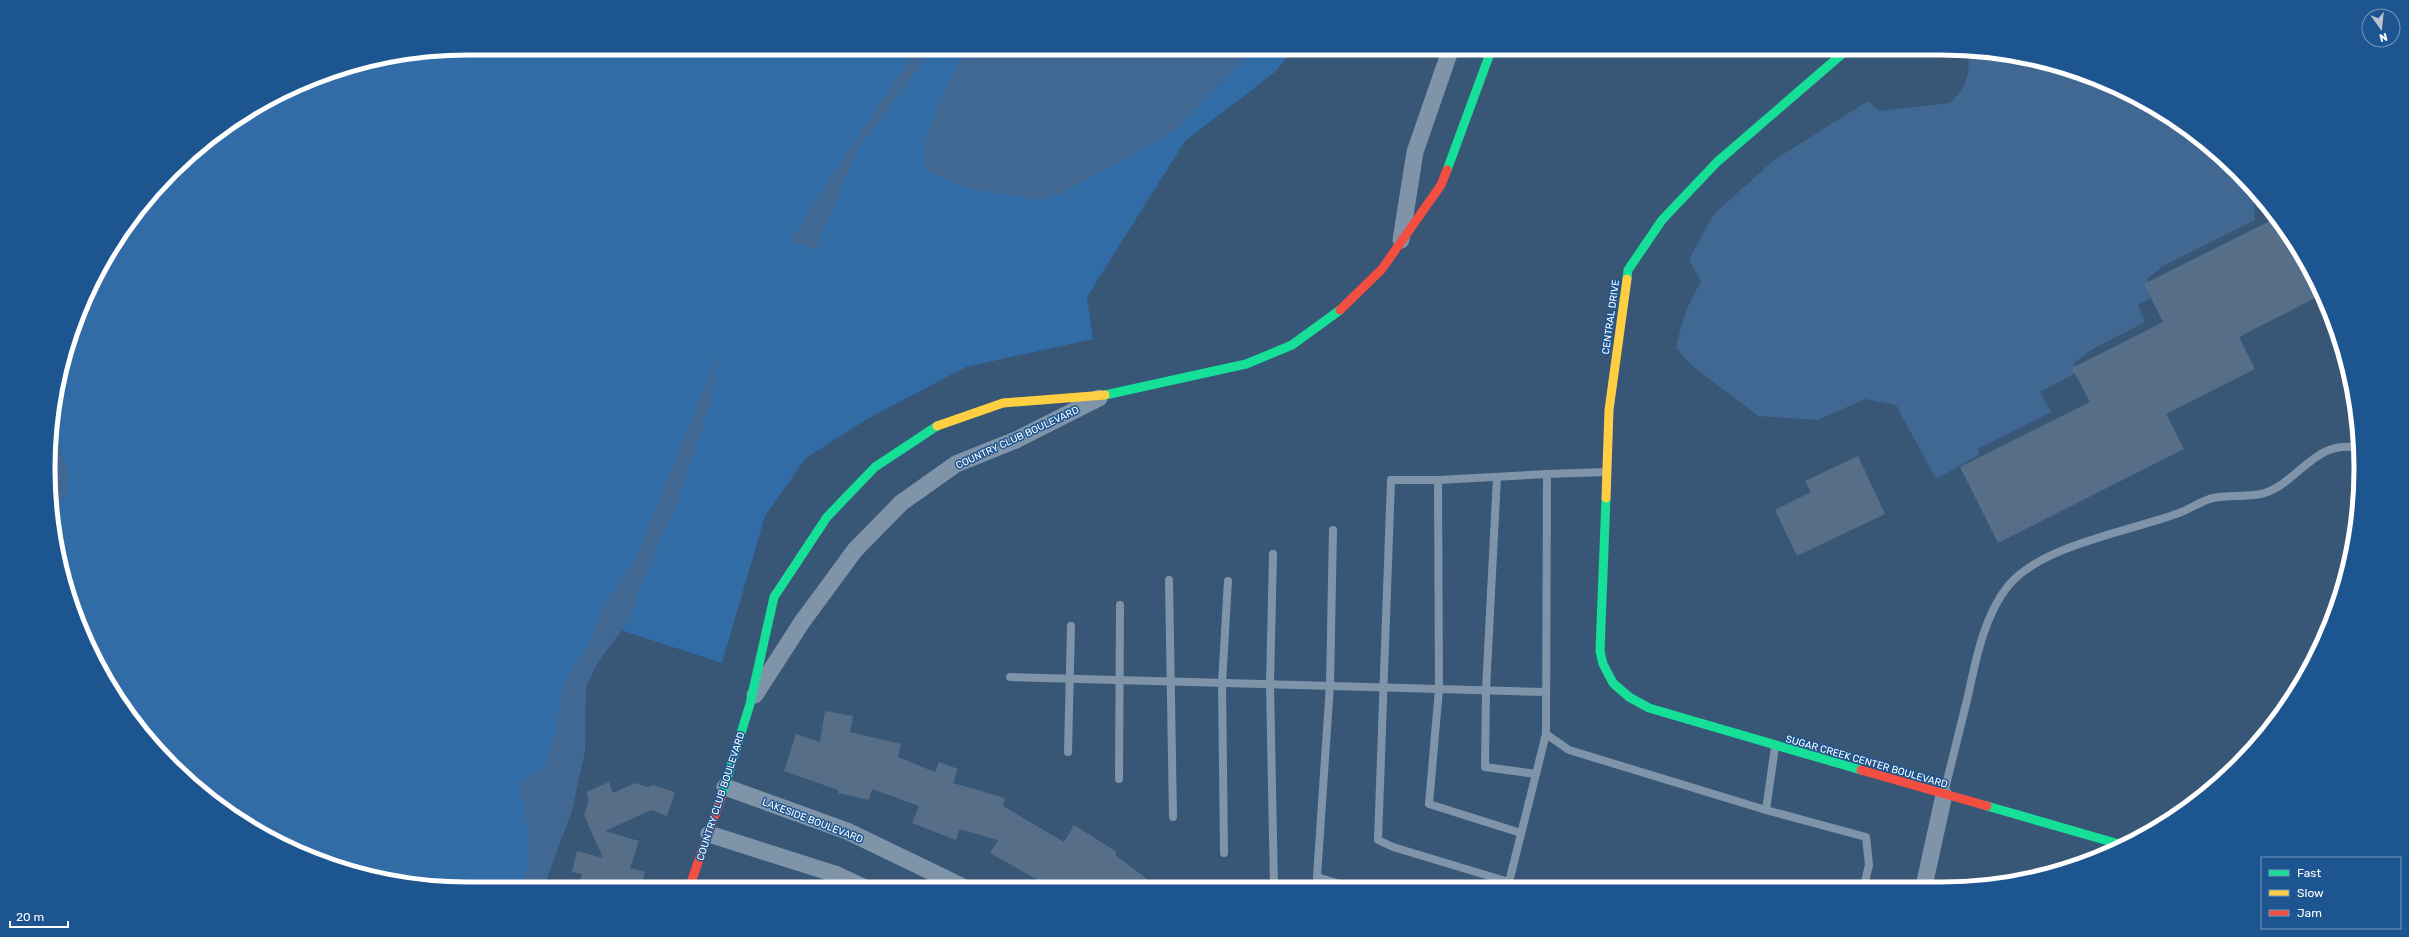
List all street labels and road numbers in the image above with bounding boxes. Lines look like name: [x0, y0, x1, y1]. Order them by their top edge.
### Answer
street label: CENTRAL DRIVE: [1600, 279, 1622, 355]
street label: COUNTRY CLUB BOULEVARD: [954, 404, 1081, 472]
street label: COUNTRY CLUB BOULEVARD: [694, 730, 747, 862]
street label: SUGAR CREEK CENTER BOULEVARD: [1784, 733, 1949, 791]
street label: LAKESIDE BOULEVARD: [761, 796, 865, 846]

